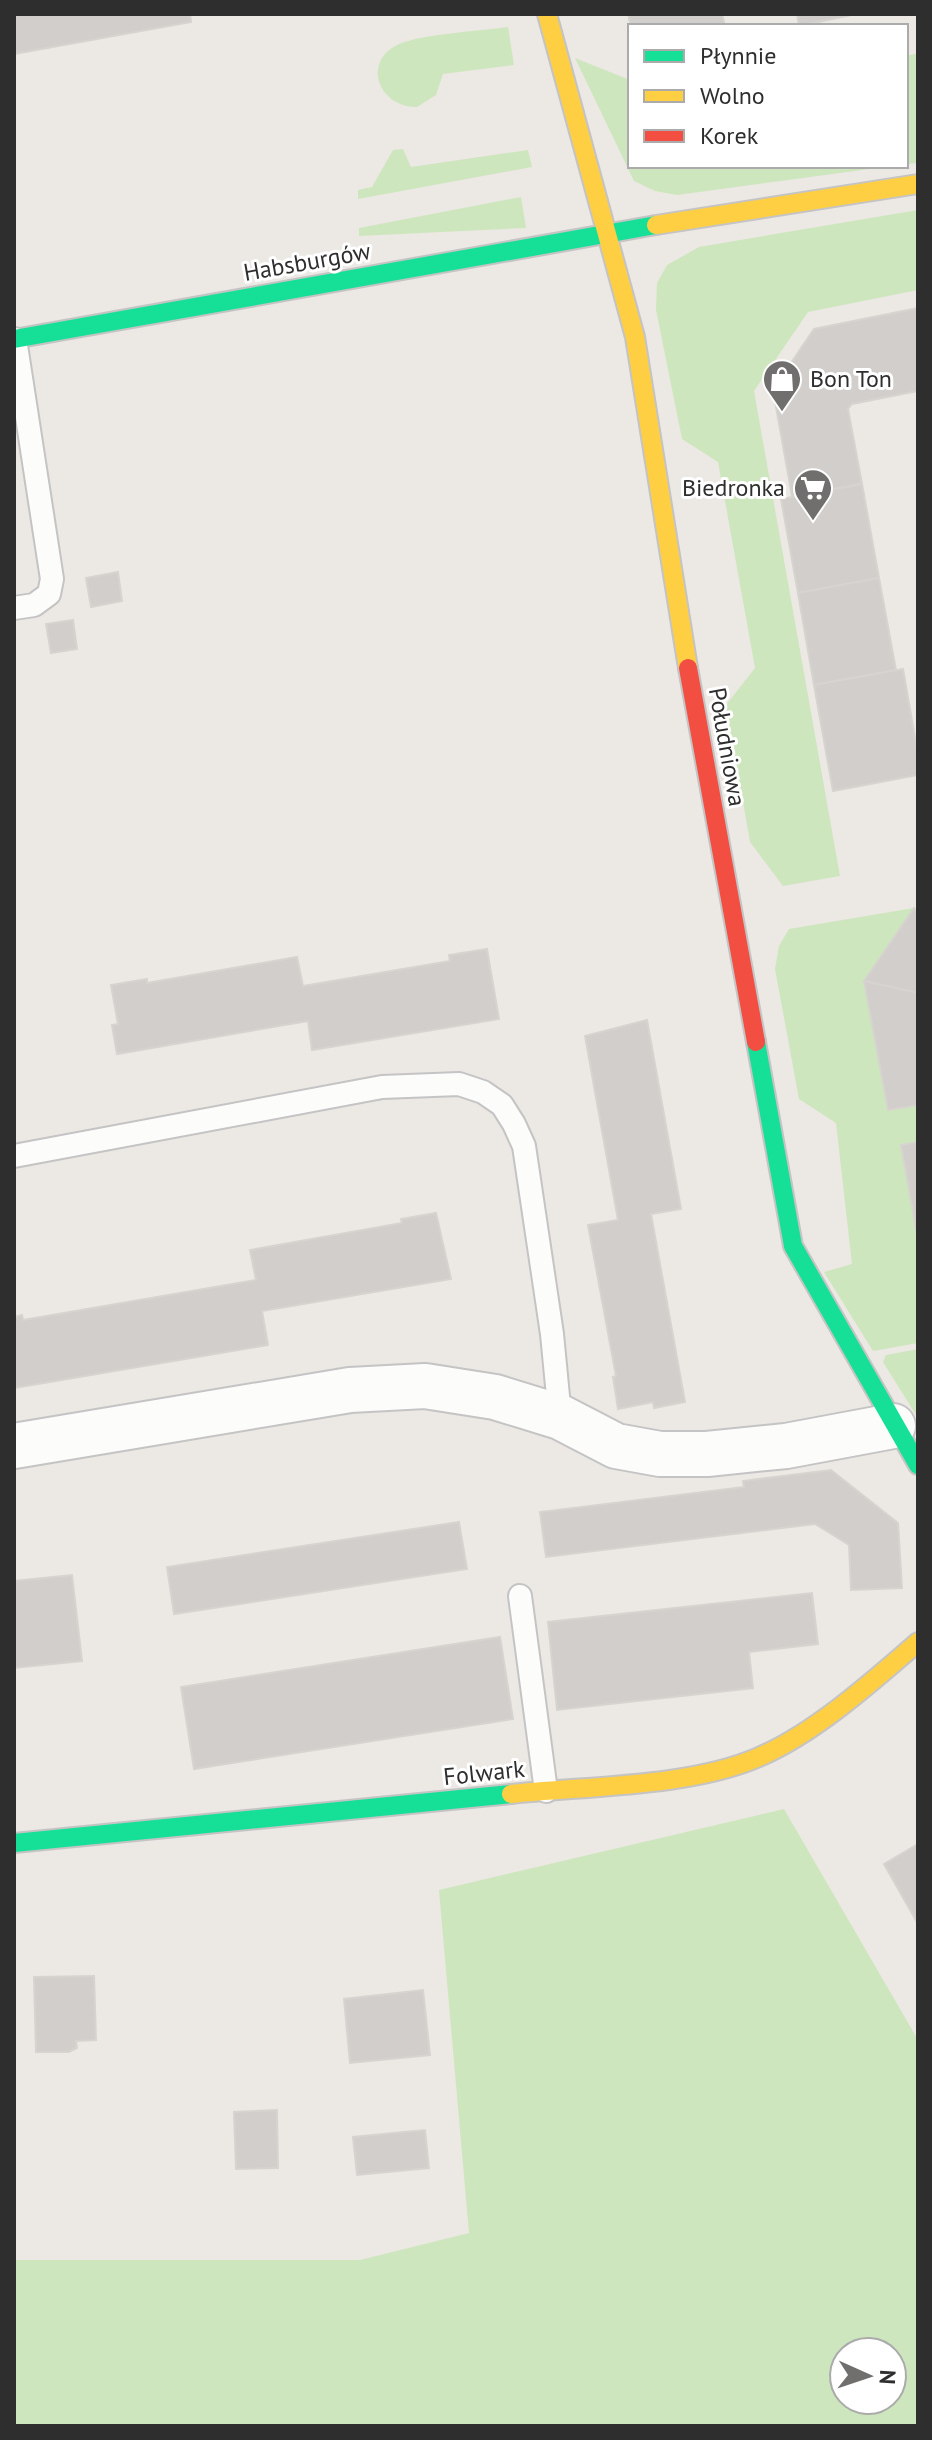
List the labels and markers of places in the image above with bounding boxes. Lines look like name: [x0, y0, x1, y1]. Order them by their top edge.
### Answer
shop icon: Bon Ton: [761, 358, 803, 413]
place label: Bon Ton: [810, 363, 892, 394]
supermarket icon: Biedronka: [792, 467, 834, 522]
place label: Biedronka: [682, 472, 785, 503]

